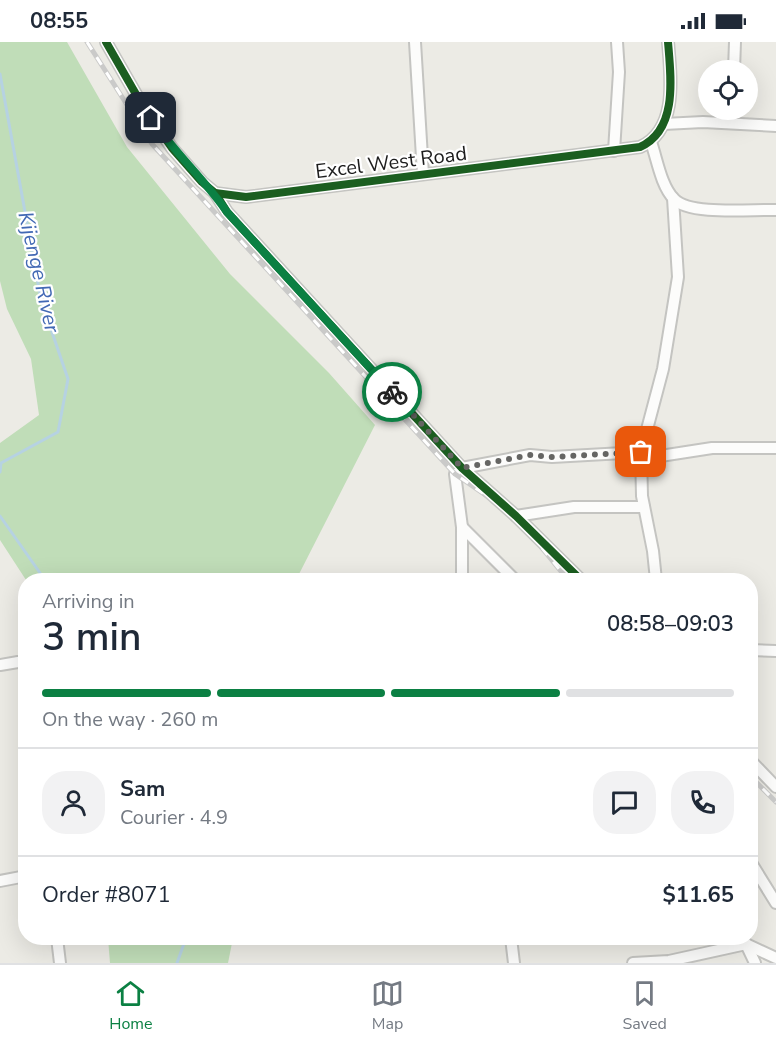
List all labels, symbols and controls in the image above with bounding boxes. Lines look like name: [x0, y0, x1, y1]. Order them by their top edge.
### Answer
text: 08:55: [30, 6, 88, 36]
map controls: [698, 60, 758, 120]
button: locate: [698, 60, 758, 120]
pin: [125, 92, 176, 143]
icon: home: [134, 101, 167, 134]
street label: Excel West Road: [314, 140, 468, 185]
water label: Kijenge River: [12, 209, 67, 336]
courier: [362, 362, 422, 422]
icon: bike: [376, 376, 409, 409]
pin: [615, 426, 666, 477]
icon: bag: [624, 435, 657, 468]
text: Arriving in: [42, 588, 135, 615]
text: 08:58–09:03: [607, 609, 734, 639]
text: 3 min: [42, 611, 141, 664]
text: On the way · 260 m: [42, 706, 218, 733]
button: person: [42, 771, 105, 834]
button: chat: [593, 771, 656, 834]
button: phone: [671, 771, 734, 834]
text: Sam: [120, 774, 165, 804]
text: Courier · 4.9: [120, 804, 228, 831]
text: Order #8071: [42, 880, 171, 910]
text: $11.65: [663, 880, 734, 910]
tab: Home: [109, 977, 153, 1035]
tab: Map: [371, 977, 404, 1035]
tab: Saved: [623, 977, 667, 1035]

